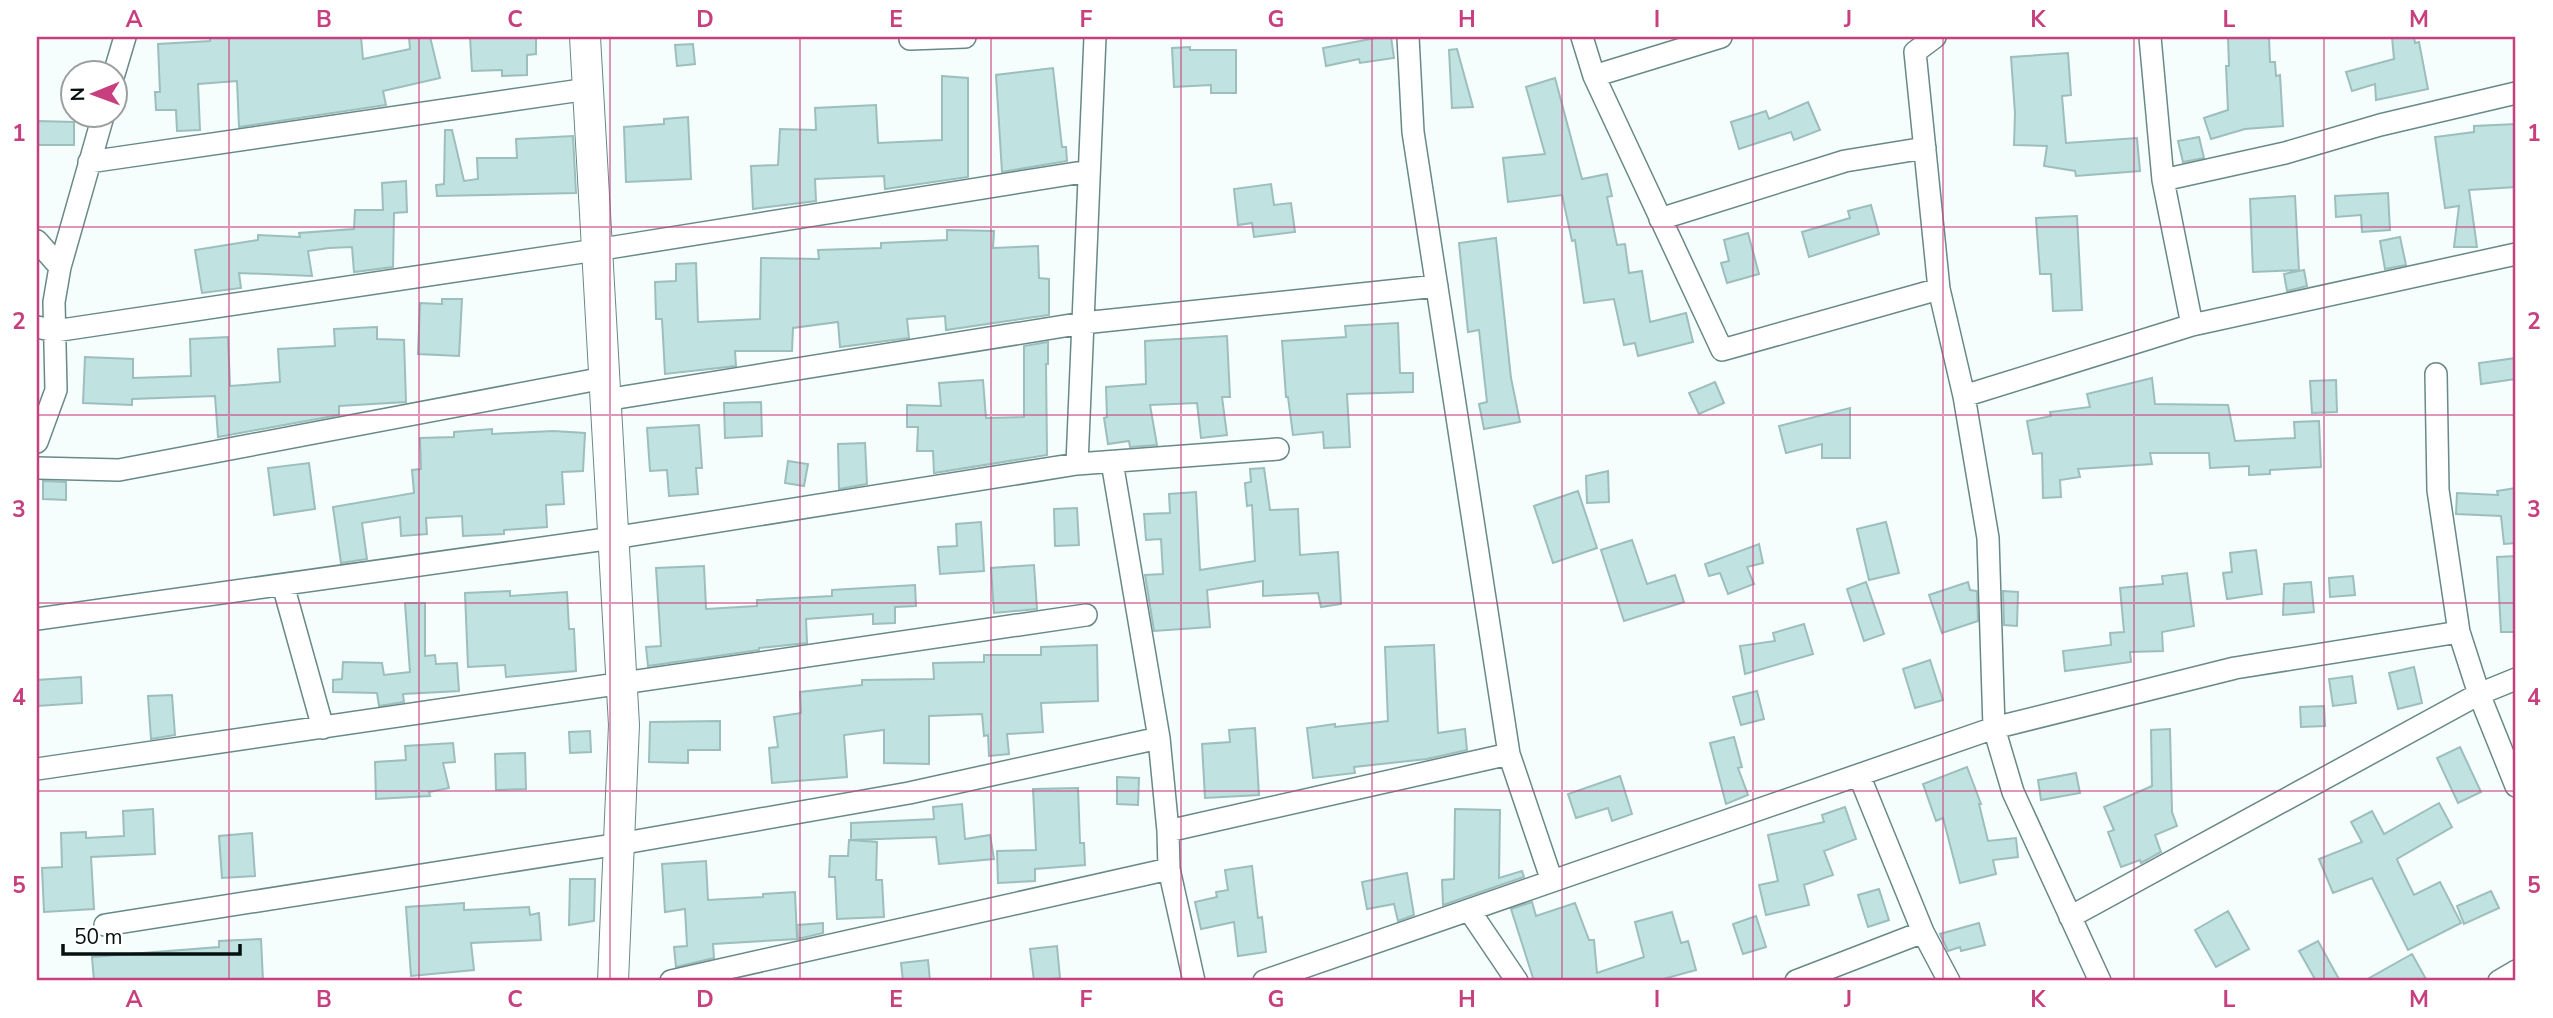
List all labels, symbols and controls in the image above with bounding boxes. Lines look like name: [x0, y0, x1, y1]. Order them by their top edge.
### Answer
text: A: [125, 4, 143, 35]
text: B: [316, 4, 332, 35]
text: C: [507, 4, 523, 35]
text: D: [696, 4, 714, 35]
text: E: [889, 4, 903, 35]
text: F: [1080, 4, 1093, 35]
text: G: [1268, 4, 1284, 35]
text: H: [1458, 4, 1476, 35]
text: I: [1654, 4, 1660, 35]
text: J: [1843, 4, 1852, 35]
text: K: [2030, 4, 2046, 35]
text: L: [2223, 4, 2236, 35]
text: M: [2409, 4, 2429, 35]
north arrow: [60, 60, 130, 130]
text: N: [65, 87, 91, 102]
text: 1: [12, 118, 26, 149]
text: 1: [2527, 118, 2541, 149]
text: 2: [12, 306, 26, 337]
text: 2: [2527, 306, 2541, 337]
text: 3: [12, 494, 26, 525]
text: 3: [2527, 494, 2541, 525]
text: 4: [12, 682, 26, 713]
text: 4: [2527, 682, 2541, 713]
text: 5: [12, 870, 26, 901]
text: 5: [2527, 870, 2541, 901]
scale bar: [63, 913, 240, 957]
text: 50 m: [74, 923, 123, 951]
text: A: [125, 984, 143, 1015]
text: B: [316, 984, 332, 1015]
text: C: [507, 984, 523, 1015]
text: D: [696, 984, 714, 1015]
text: E: [889, 984, 903, 1015]
text: F: [1080, 984, 1093, 1015]
text: G: [1268, 984, 1284, 1015]
text: H: [1458, 984, 1476, 1015]
text: I: [1654, 984, 1660, 1015]
text: J: [1843, 984, 1852, 1015]
text: K: [2030, 984, 2046, 1015]
text: L: [2223, 984, 2236, 1015]
text: M: [2409, 984, 2429, 1015]

